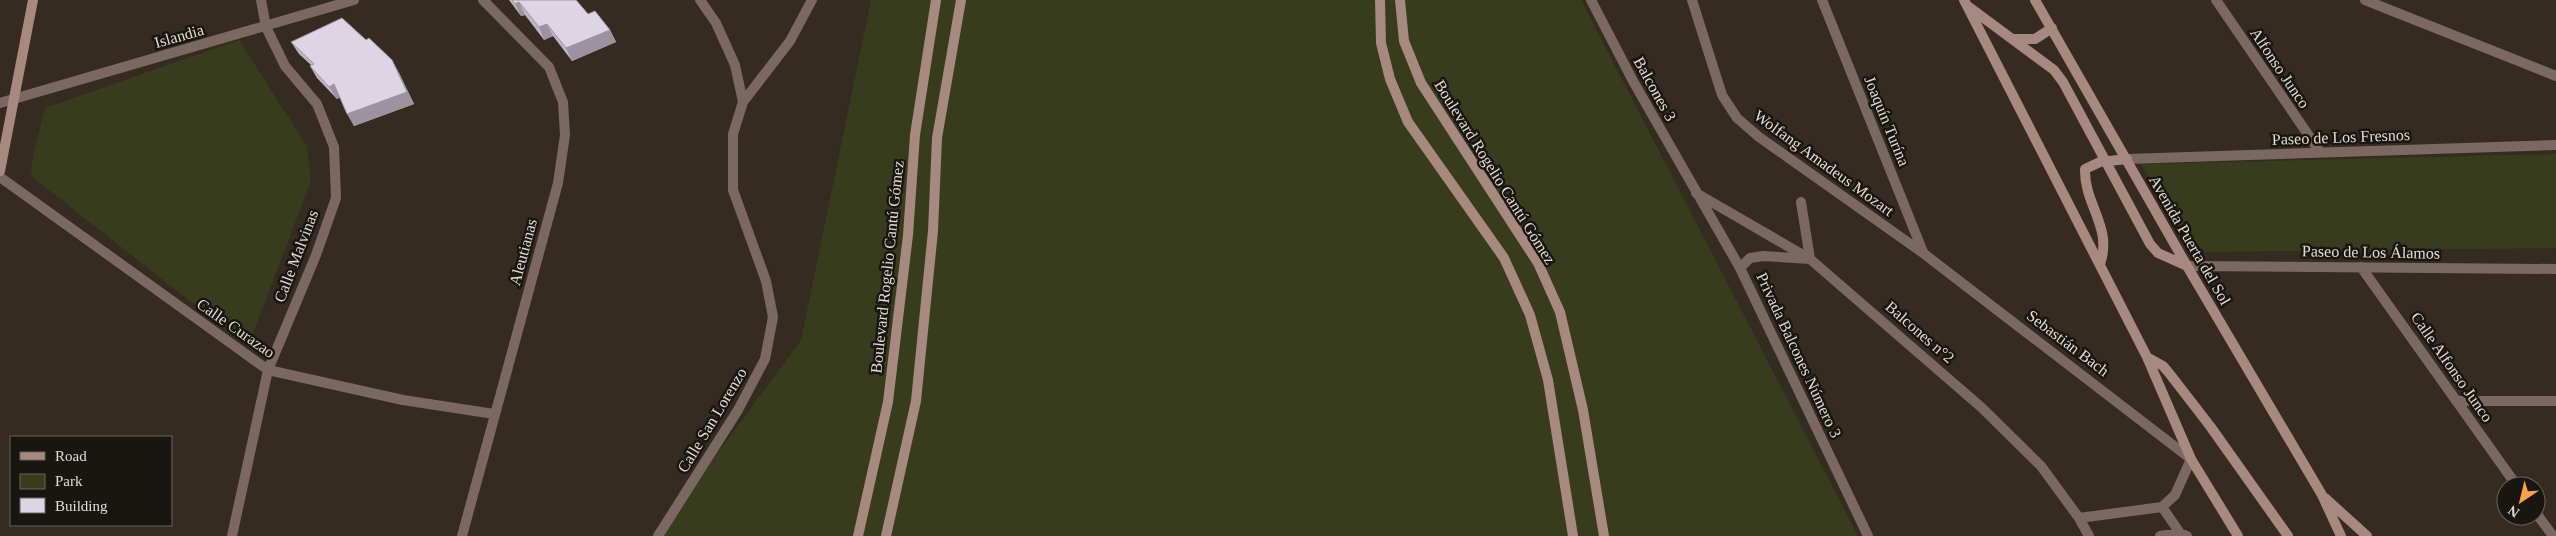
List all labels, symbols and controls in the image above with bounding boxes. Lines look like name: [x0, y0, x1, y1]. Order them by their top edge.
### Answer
street label: Islandia: [152, 21, 206, 51]
street label: Alfonso Junco: [2247, 25, 2313, 111]
street label: Balcones 3: [1630, 54, 1680, 124]
street label: Joaquín Turína: [1860, 74, 1913, 169]
street label: Boulevard Rogelio Cantú Gómez: [1430, 77, 1559, 268]
street label: Wolfang Amadeus Mozart: [1750, 107, 1898, 221]
street label: Paseo de Los Fresnos: [2272, 126, 2410, 148]
street label: Boulevard Rogelio Cantú Gómez: [867, 160, 908, 374]
street label: Avenida Puerta del Sol: [2146, 172, 2234, 308]
street label: Calle Malvinas: [271, 208, 321, 304]
street label: Aleutianas: [506, 217, 540, 287]
street label: Paseo de Los Álamos: [2302, 241, 2440, 262]
street label: Privada Balcones Número 3: [1753, 270, 1845, 440]
street label: Calle Curazao: [194, 295, 278, 361]
street label: Balcones n°2: [1882, 298, 1958, 366]
street label: Sebastián Bach: [2024, 307, 2112, 379]
street label: Calle Alfonso Junco: [2408, 309, 2496, 425]
street label: Calle San Lorenzo: [674, 365, 750, 475]
legend: [10, 436, 172, 526]
text: Road: [55, 448, 87, 464]
text: Park: [55, 473, 83, 489]
north arrow: [2496, 476, 2546, 526]
text: Building: [55, 498, 108, 514]
text: N: [2505, 502, 2522, 520]

